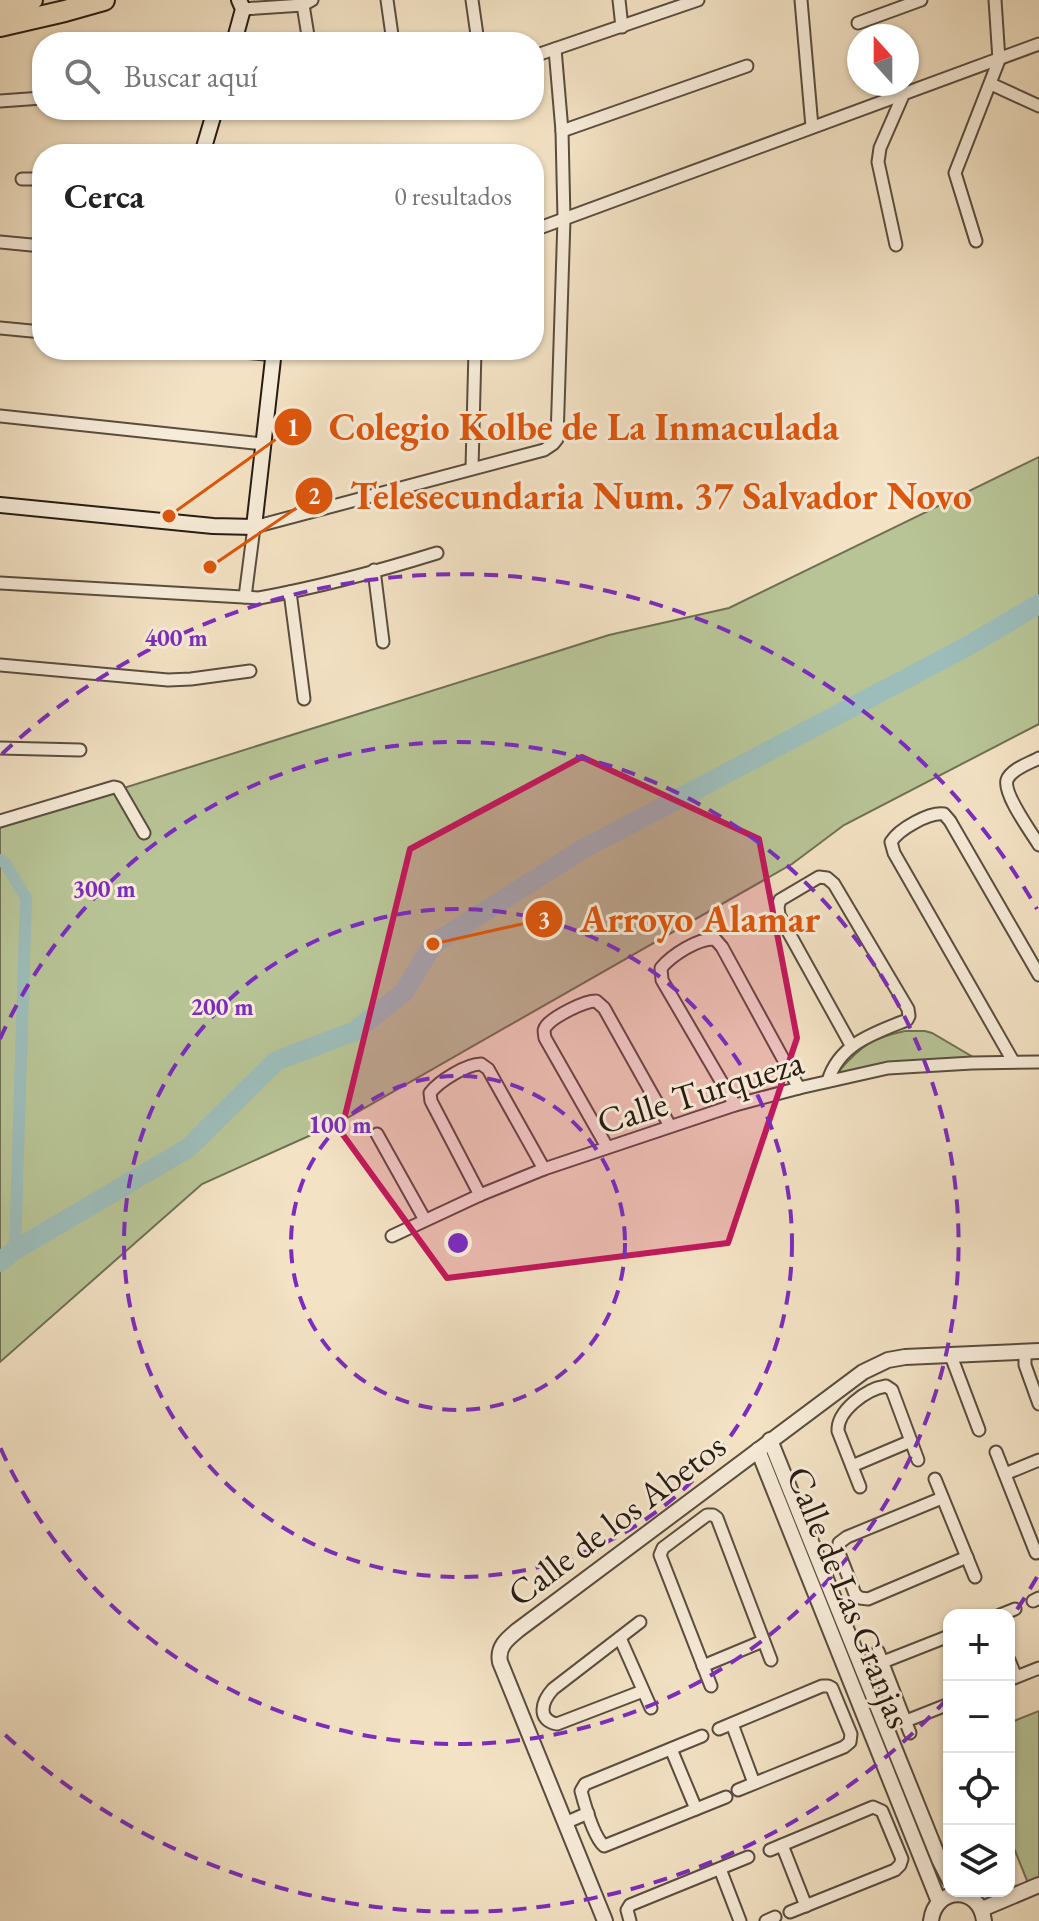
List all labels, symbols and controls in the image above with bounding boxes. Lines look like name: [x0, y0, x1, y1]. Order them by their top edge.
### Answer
north arrow: [847, 24, 919, 96]
search box: [32, 32, 544, 120]
icon: search: [60, 54, 104, 98]
text: Buscar aquí: [124, 57, 258, 96]
text: Cerca: [64, 174, 144, 218]
text: 0 resultados: [394, 179, 512, 213]
callout: Colegio Kolbe de La Inmaculada: [273, 396, 856, 458]
text: Colegio Kolbe de La Inmaculada: [329, 402, 840, 451]
text: 1: [287, 412, 299, 443]
callout: Telesecundaria Num. 37 Salvador Novo: [294, 465, 988, 527]
text: Telesecundaria Num. 37 Salvador Novo: [350, 471, 972, 520]
text: 2: [308, 480, 321, 511]
text: 400 m: [144, 622, 208, 653]
text: 300 m: [72, 873, 136, 904]
callout: Arroyo Alamar: [524, 888, 836, 950]
text: Arroyo Alamar: [579, 894, 821, 943]
text: 3: [538, 904, 550, 935]
text: 200 m: [190, 991, 254, 1022]
street label: Calle Turqueza: [591, 1038, 810, 1145]
text: 100 m: [308, 1109, 372, 1140]
centre of rings: [444, 1229, 472, 1257]
street label: Calle de los Abetos: [498, 1422, 735, 1617]
street label: Calle de Las Granjas: [776, 1460, 923, 1735]
map controls: [943, 1609, 1015, 1897]
button: +: [943, 1609, 1015, 1681]
button: −: [943, 1681, 1015, 1753]
button: locate: [943, 1753, 1015, 1825]
button: layers: [943, 1825, 1015, 1897]

